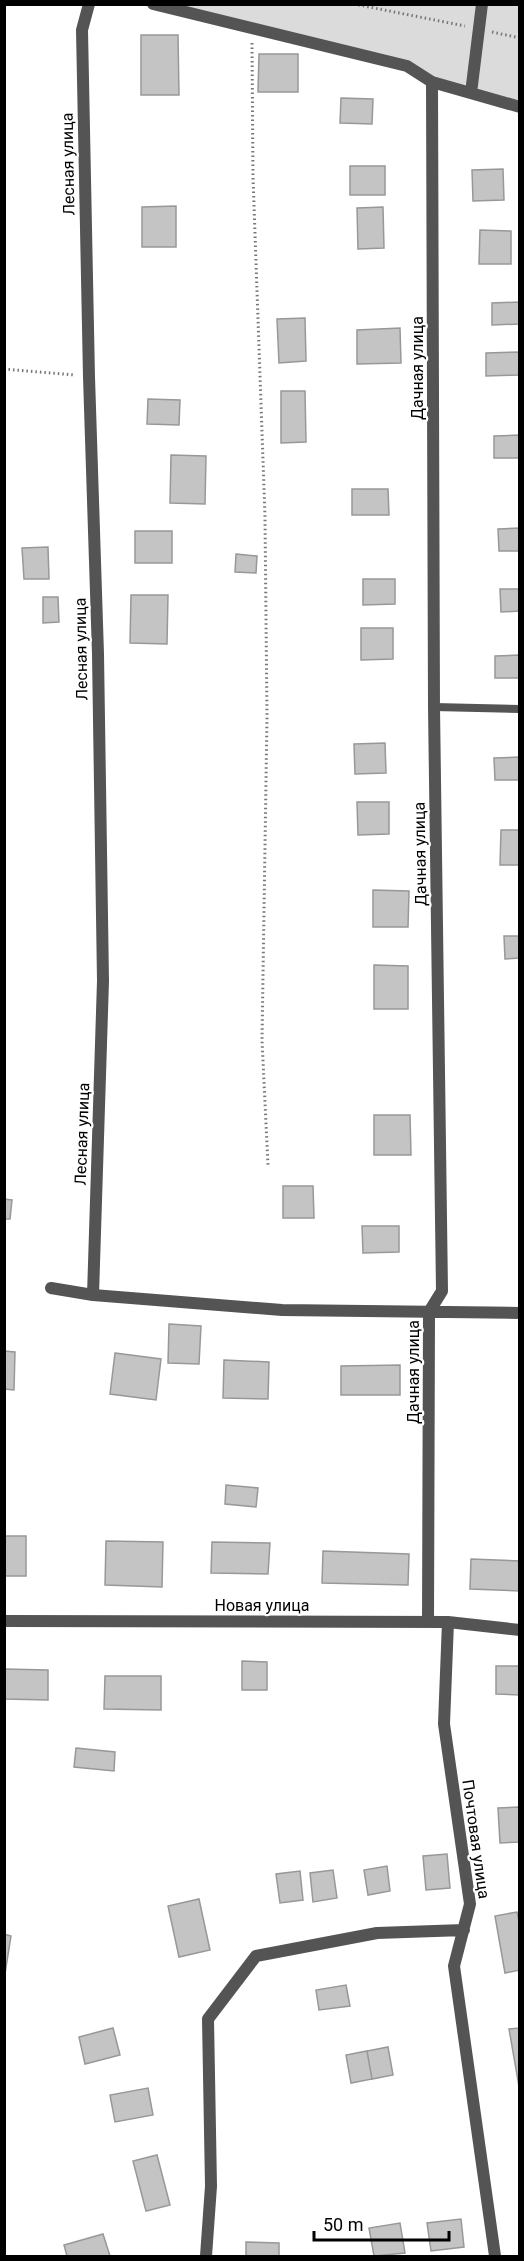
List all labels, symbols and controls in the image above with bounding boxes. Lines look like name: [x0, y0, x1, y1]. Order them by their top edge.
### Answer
street label: Лесная улица: [58, 112, 78, 216]
street label: Дачная улица: [408, 316, 427, 420]
street label: Лесная улица: [71, 597, 91, 701]
street label: Дачная улица: [410, 802, 430, 906]
street label: Лесная улица: [71, 1082, 93, 1186]
street label: Дачная улица: [404, 1320, 423, 1424]
street label: Новая улица: [214, 1596, 310, 1615]
street label: Почтовая улица: [458, 1778, 494, 1900]
scale bar: [314, 2204, 449, 2242]
text: 50 m: [323, 2214, 363, 2235]

